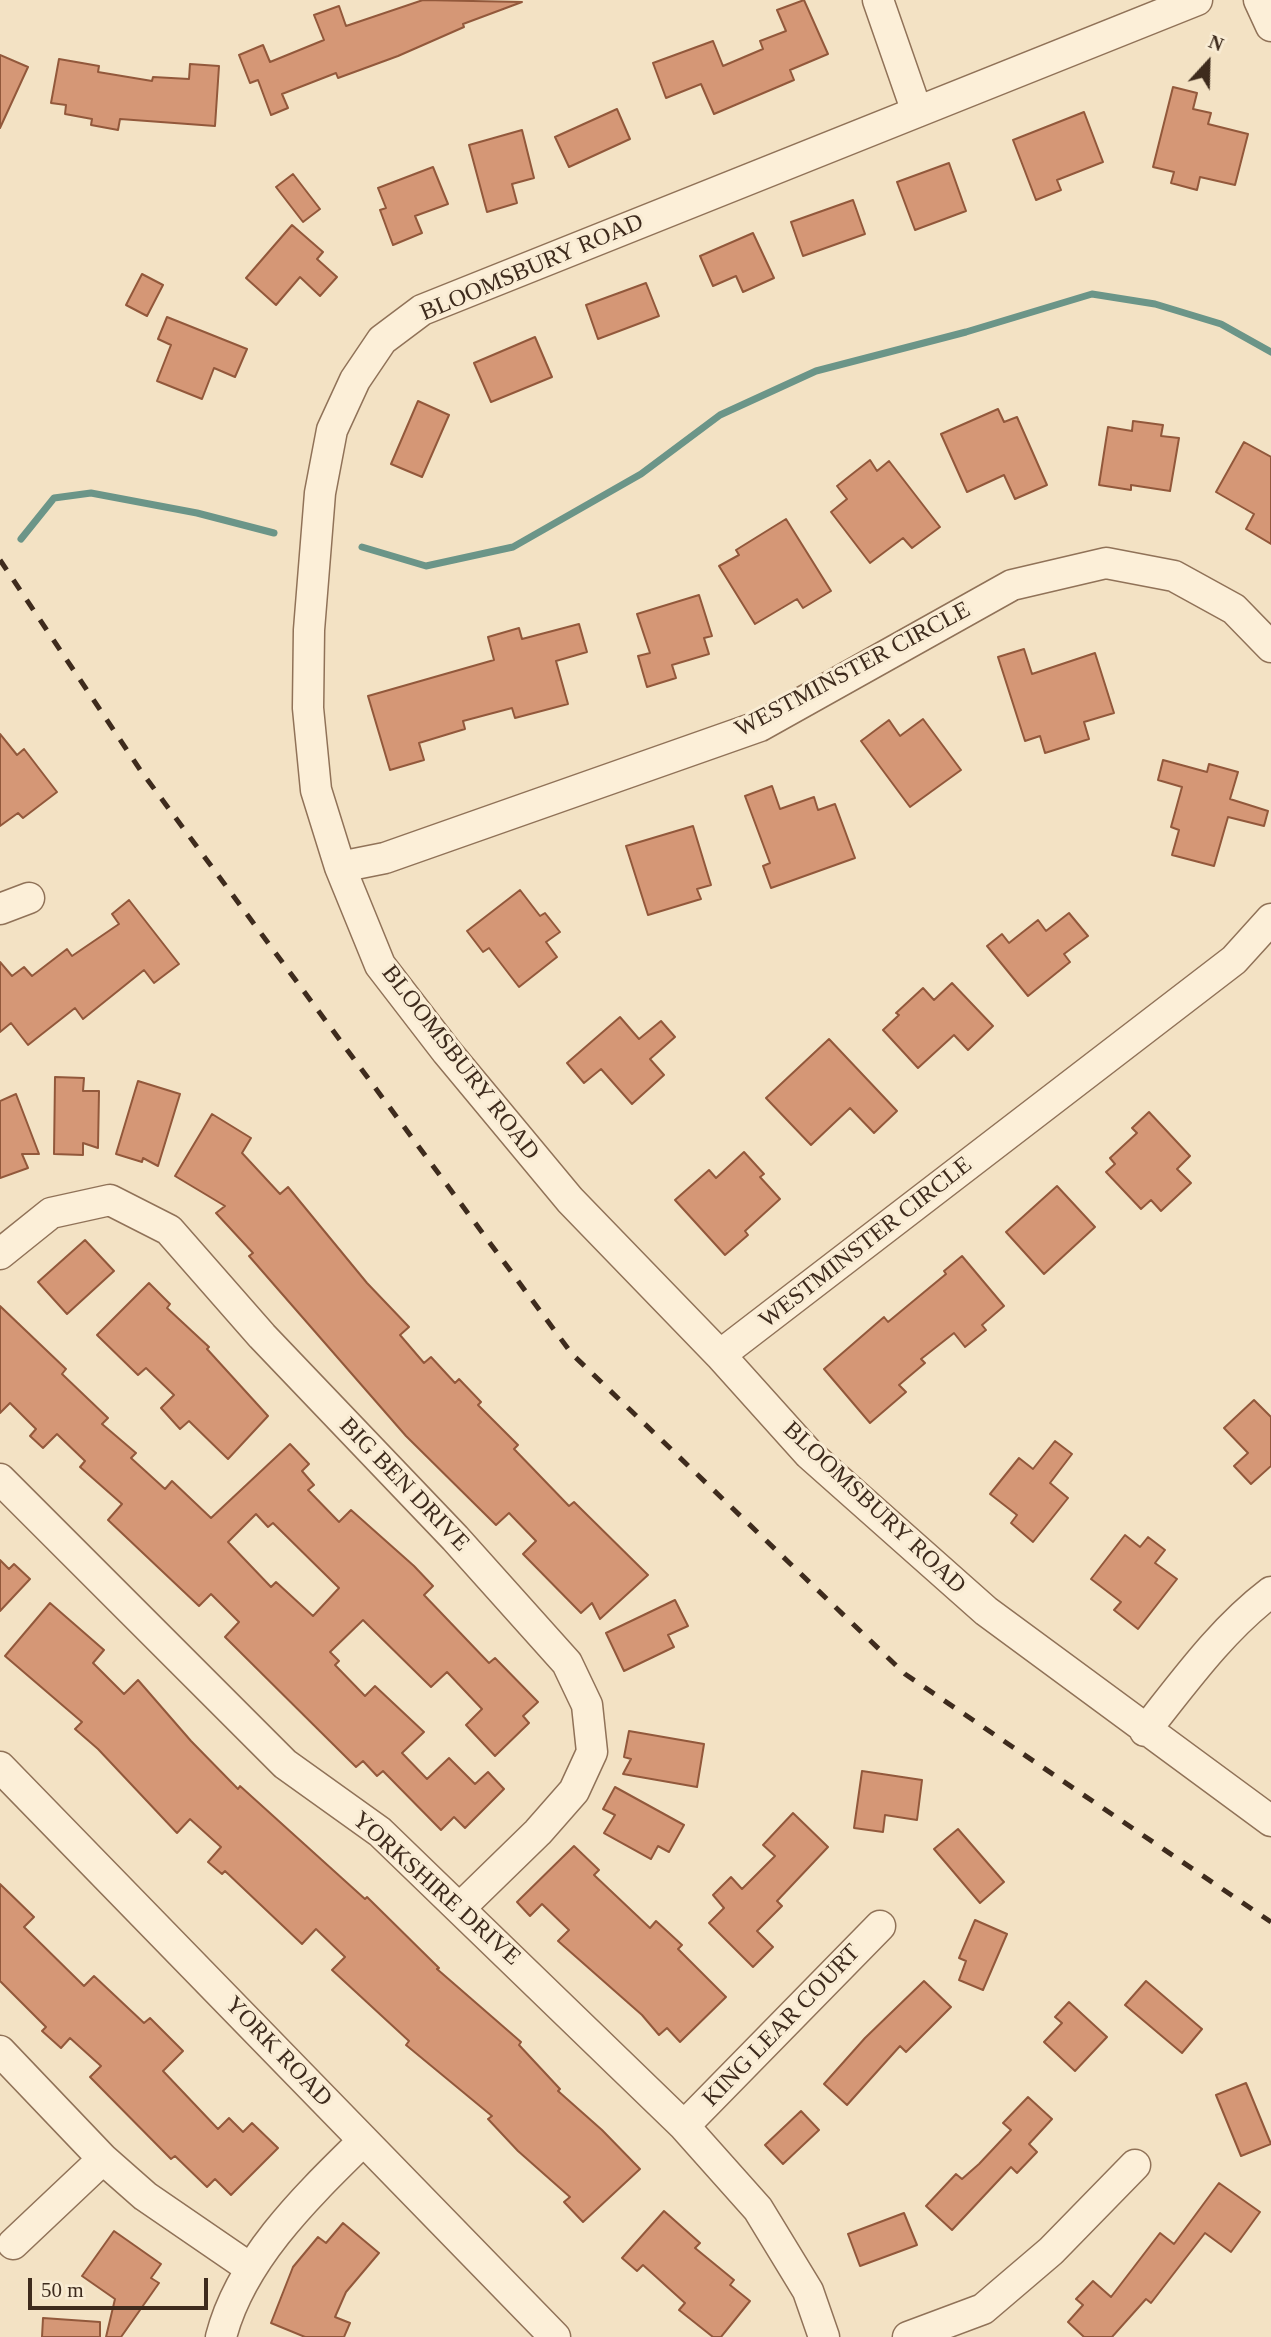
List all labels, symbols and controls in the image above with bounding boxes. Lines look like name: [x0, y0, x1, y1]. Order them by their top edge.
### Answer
north arrow: [1173, 28, 1243, 98]
text: N: [1206, 31, 1226, 55]
street label: BLOOMSBURY ROAD: [416, 208, 648, 328]
street label: WESTMINSTER CIRCLE: [731, 596, 975, 744]
street label: BLOOMSBURY ROAD: [375, 960, 545, 1166]
street label: WESTMINSTER CIRCLE: [754, 1151, 978, 1335]
street label: BIG BEN DRIVE: [333, 1412, 475, 1558]
street label: BLOOMSBURY ROAD: [777, 1416, 971, 1600]
street label: YORKSHIRE DRIVE: [346, 1806, 526, 1972]
street label: KING LEAR COURT: [697, 1939, 867, 2113]
street label: YORK ROAD: [218, 1991, 338, 2113]
scale bar: [32, 2264, 212, 2308]
text: 50 m: [41, 2278, 84, 2302]

